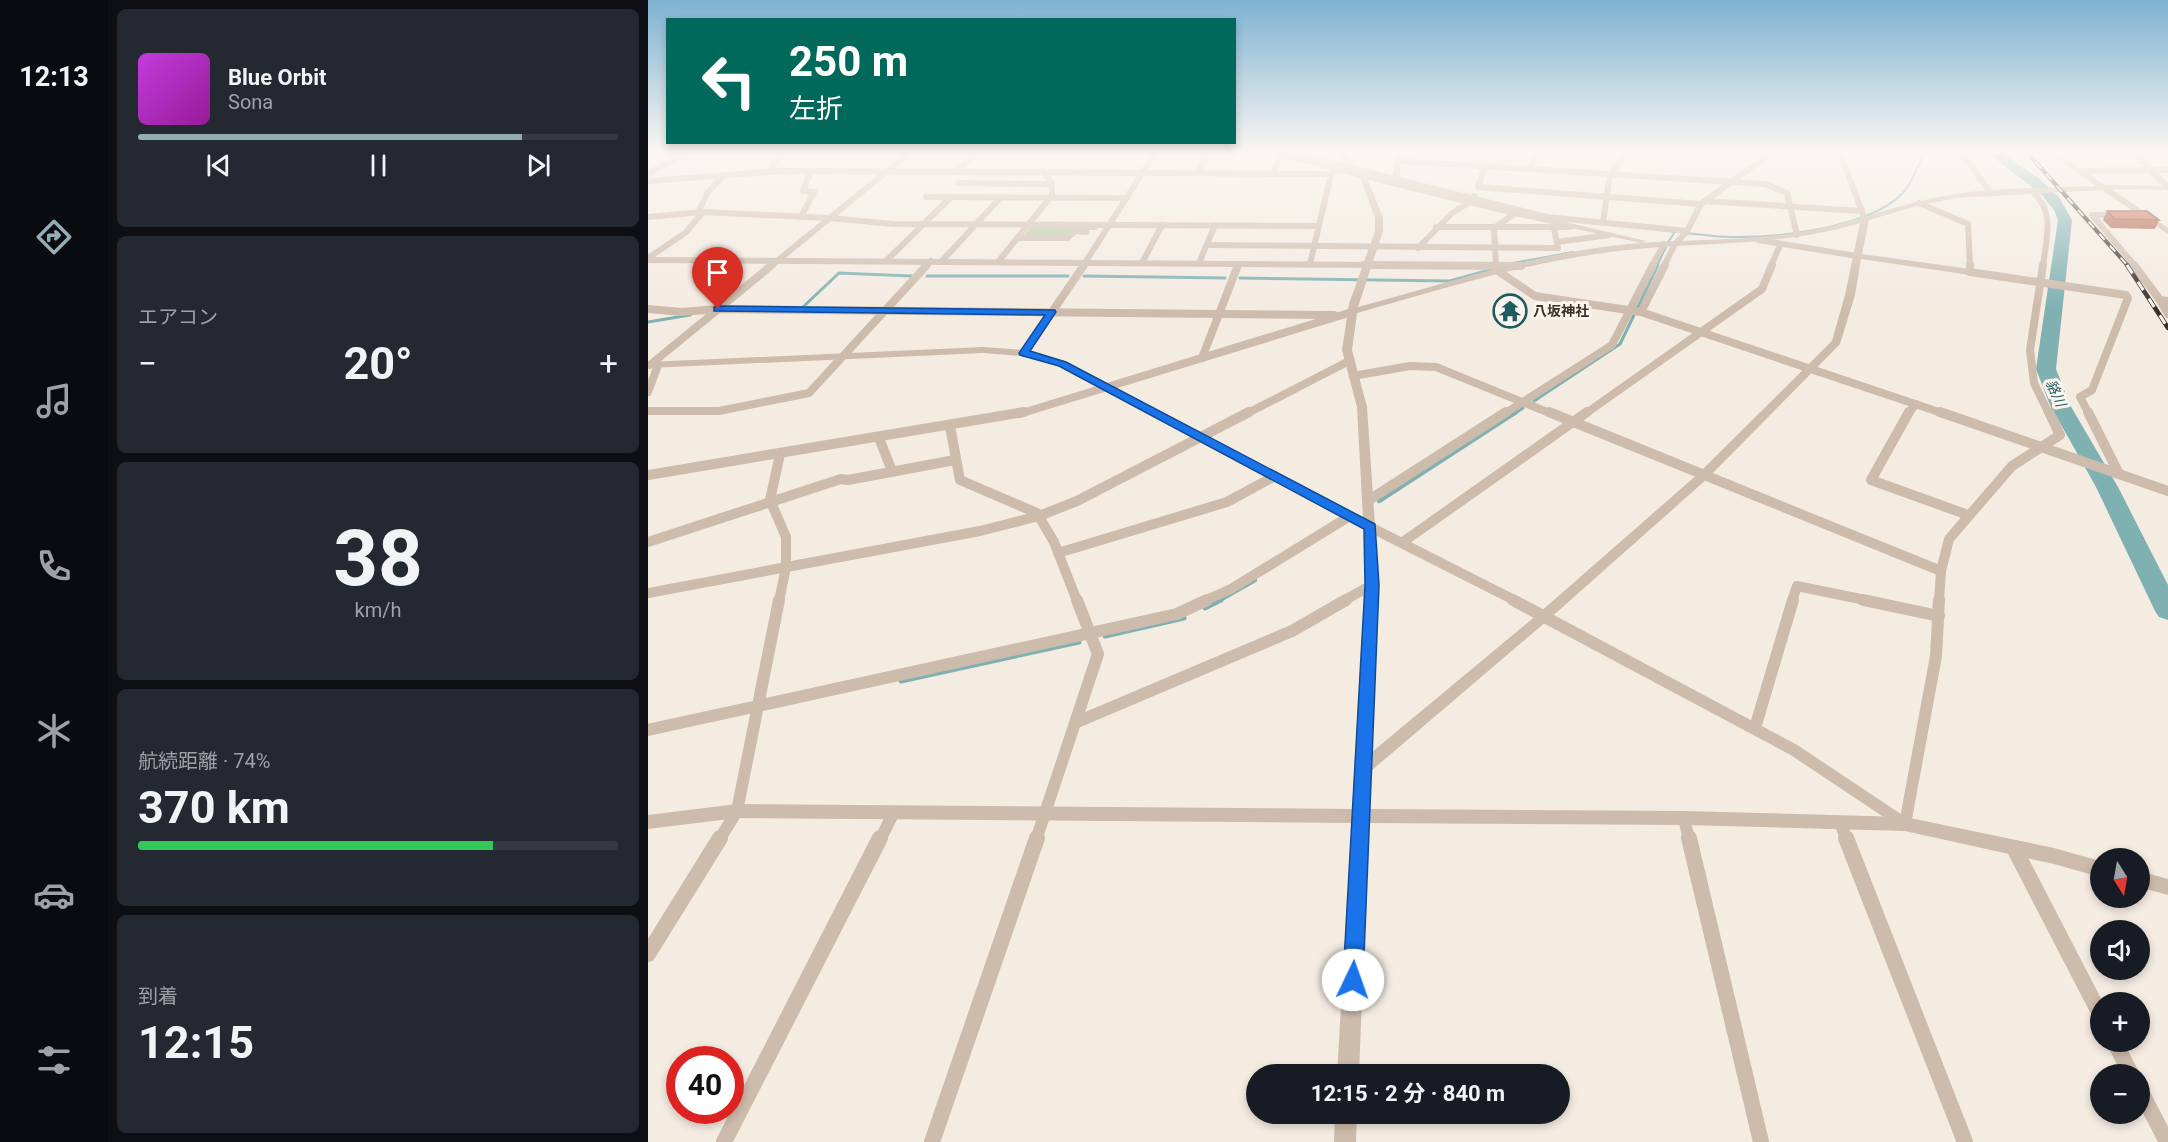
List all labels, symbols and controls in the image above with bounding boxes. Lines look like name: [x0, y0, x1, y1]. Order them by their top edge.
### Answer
text: 250 m: [789, 37, 908, 86]
icon: left: [690, 42, 768, 120]
text: 12:13: [19, 61, 89, 93]
text: Blue Orbit: [228, 65, 326, 90]
text: Sona: [228, 90, 273, 114]
text: 左折: [789, 93, 843, 125]
icon: previous: [202, 149, 235, 182]
icon: pause: [362, 149, 395, 182]
icon: next: [522, 149, 555, 182]
icon: directions: [33, 216, 75, 258]
pin: [692, 247, 743, 309]
icon: arrive: [701, 256, 734, 289]
temple icon: 八坂神社: [1492, 293, 1528, 329]
place label: 八坂神社: [1533, 303, 1589, 319]
text: エアコン: [138, 305, 218, 329]
text: 20°: [343, 337, 413, 390]
text: −: [138, 344, 157, 383]
text: +: [599, 344, 618, 383]
water label: 貉川: [2043, 377, 2070, 411]
icon: music: [33, 380, 75, 422]
text: 38: [333, 513, 423, 604]
icon: phone: [33, 545, 75, 587]
text: km/h: [355, 598, 401, 622]
icon: climate: [33, 710, 75, 752]
text: 航続距離 · 74%: [138, 749, 270, 773]
text: 370 km: [138, 781, 290, 834]
north arrow: [2090, 848, 2150, 908]
map controls: [2090, 848, 2150, 1124]
icon: car: [33, 874, 75, 916]
button: sound: [2090, 920, 2150, 980]
position arrow: [1321, 948, 1385, 1012]
text: 到着: [138, 984, 178, 1008]
button: +: [2090, 992, 2150, 1052]
text: 12:15: [138, 1016, 254, 1069]
icon: filters: [33, 1039, 75, 1081]
speed limit sign: 40: [666, 1046, 744, 1124]
button: −: [2090, 1064, 2150, 1124]
text: 12:15 · 2 分 · 840 m: [1311, 1081, 1505, 1106]

